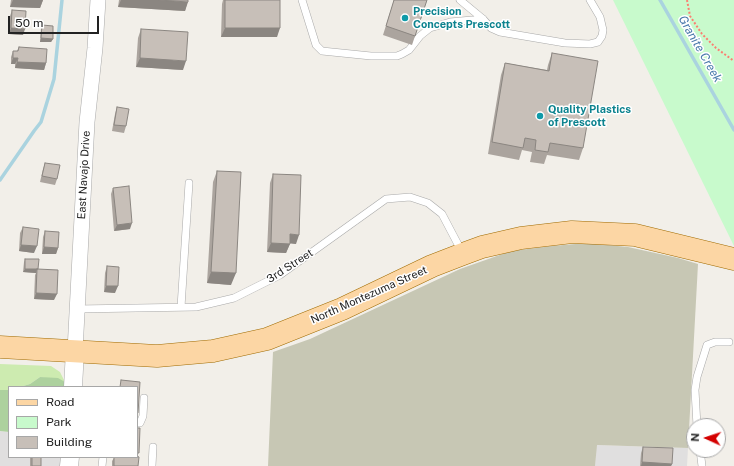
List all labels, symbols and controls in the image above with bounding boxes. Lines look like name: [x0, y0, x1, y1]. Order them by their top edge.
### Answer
place label: Precision Concepts Prescott: [413, 5, 510, 31]
scale bar: [10, 8, 101, 34]
marker: Precision Concepts Prescott: [400, 13, 410, 23]
water label: Granite Creek: [675, 13, 725, 85]
text: 50 m: [15, 16, 43, 30]
place label: Quality Plastics of Prescott: [548, 103, 631, 129]
marker: Quality Plastics of Prescott: [535, 111, 545, 121]
street label: East Navajo Drive: [75, 130, 93, 220]
street label: 3rd Street: [264, 246, 316, 286]
street label: North Montezuma Street: [309, 263, 429, 327]
legend: [8, 386, 138, 458]
text: Road: [46, 395, 74, 409]
text: Park: [46, 415, 72, 429]
north arrow: [686, 418, 726, 458]
text: N: [689, 433, 701, 442]
text: Building: [46, 435, 92, 449]

